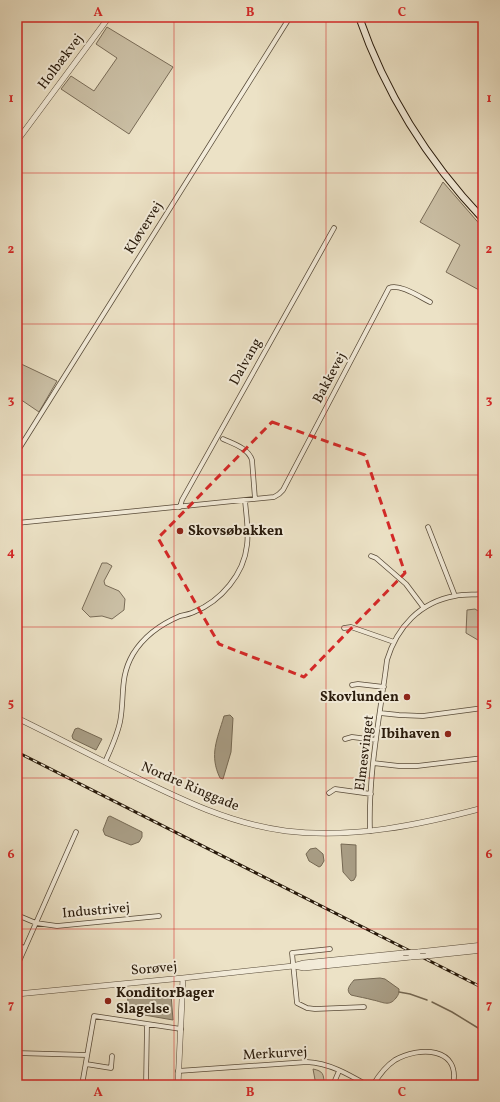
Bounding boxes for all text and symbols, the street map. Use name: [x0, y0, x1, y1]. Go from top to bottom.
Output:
text: A: [93, 4, 103, 22]
text: B: [246, 4, 255, 22]
text: C: [398, 4, 406, 22]
street label: Holbækvej: [34, 30, 88, 94]
text: 1: [8, 90, 14, 108]
text: 1: [486, 90, 492, 108]
street label: Kløvervej: [120, 198, 168, 258]
text: 2: [8, 241, 15, 259]
text: 2: [486, 241, 493, 259]
street label: Dalvang: [225, 335, 267, 389]
street label: Bakkevej: [309, 349, 351, 407]
text: 3: [8, 392, 15, 410]
text: 3: [486, 392, 493, 410]
place label: Skovsøbakken: [188, 522, 283, 541]
marker: Skovsøbakken: [175, 526, 185, 536]
text: 4: [7, 544, 15, 562]
text: 4: [485, 544, 493, 562]
place label: Skovlunden: [320, 688, 399, 707]
marker: Skovlunden: [402, 692, 412, 702]
text: 5: [8, 695, 14, 713]
text: 5: [486, 695, 492, 713]
street label: Elmesvinget: [351, 714, 379, 792]
place label: Ibihaven: [381, 725, 440, 744]
marker: Ibihaven: [443, 729, 453, 739]
street label: Nordre Ringgade: [138, 758, 242, 816]
text: 6: [7, 846, 15, 864]
text: 6: [485, 846, 493, 864]
street label: Industrivej: [61, 899, 131, 923]
street label: Sorøvej: [130, 958, 178, 980]
place label: KonditorBager Slagelse: [116, 984, 215, 1019]
marker: KonditorBager Slagelse: [103, 996, 113, 1006]
text: 7: [8, 997, 14, 1015]
text: 7: [486, 997, 492, 1015]
street label: Merkurvej: [242, 1043, 308, 1065]
text: A: [93, 1084, 103, 1102]
text: B: [246, 1084, 255, 1102]
text: C: [398, 1084, 406, 1102]

